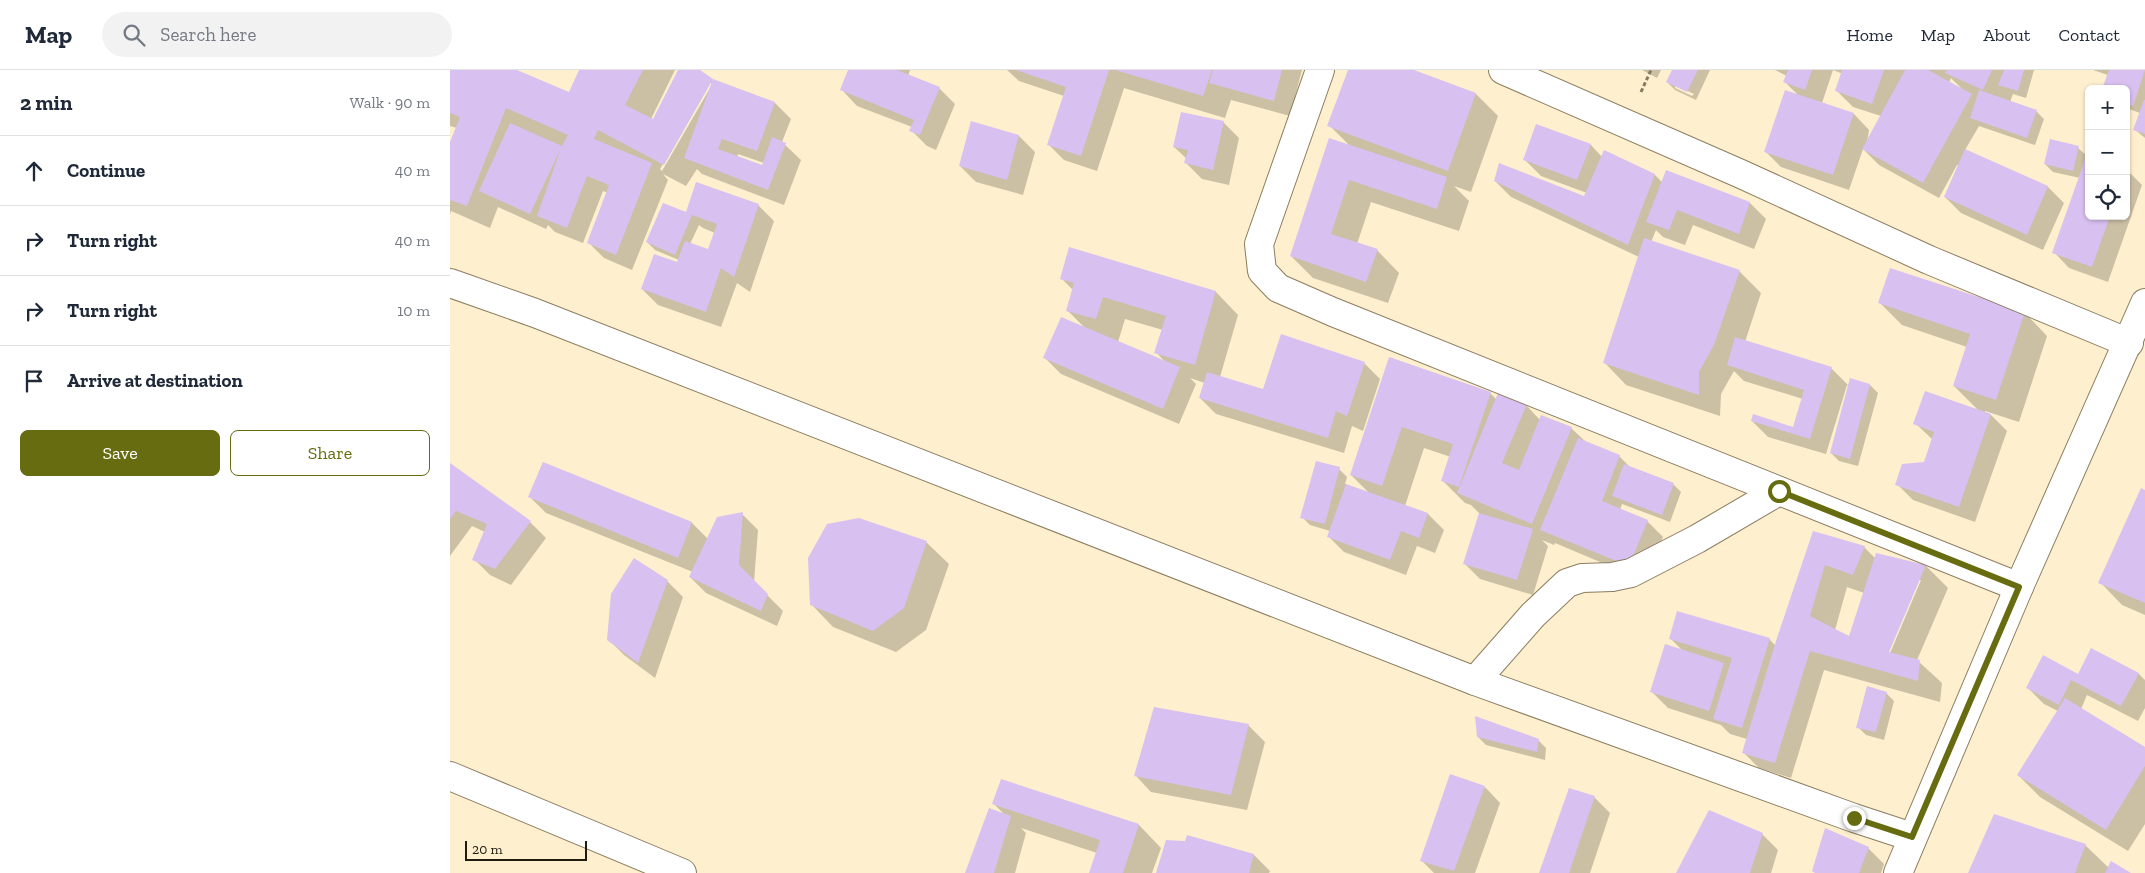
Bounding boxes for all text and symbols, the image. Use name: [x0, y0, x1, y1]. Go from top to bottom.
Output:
search box: [102, 12, 452, 57]
text: Map: [25, 20, 72, 49]
icon: search: [120, 21, 148, 49]
text: Search here: [160, 23, 257, 46]
text: Home: [1846, 24, 1893, 46]
text: Map: [1921, 24, 1955, 46]
text: About: [1983, 24, 2030, 46]
text: Contact: [2058, 24, 2120, 46]
map controls: [2085, 85, 2130, 220]
button: +: [2085, 85, 2130, 130]
text: 2 min: [20, 90, 72, 115]
text: Walk · 90 m: [350, 93, 430, 112]
button: −: [2085, 130, 2130, 175]
icon: ahead: [20, 157, 48, 185]
text: Continue: [67, 159, 145, 182]
text: 40 m: [395, 161, 430, 180]
button: locate: [2085, 175, 2130, 220]
icon: right: [20, 227, 48, 255]
text: Turn right: [67, 229, 157, 252]
text: 40 m: [395, 231, 430, 250]
icon: right: [20, 297, 48, 325]
text: Turn right: [67, 299, 157, 322]
text: 10 m: [397, 301, 430, 320]
icon: arrive: [20, 367, 48, 395]
text: Arrive at destination: [67, 369, 243, 392]
button: Save: [20, 430, 220, 476]
button: Share: [230, 430, 430, 476]
route start: [1768, 480, 1791, 503]
route end: [1843, 807, 1866, 830]
scale bar: [465, 838, 588, 861]
text: 20 m: [472, 841, 503, 858]

